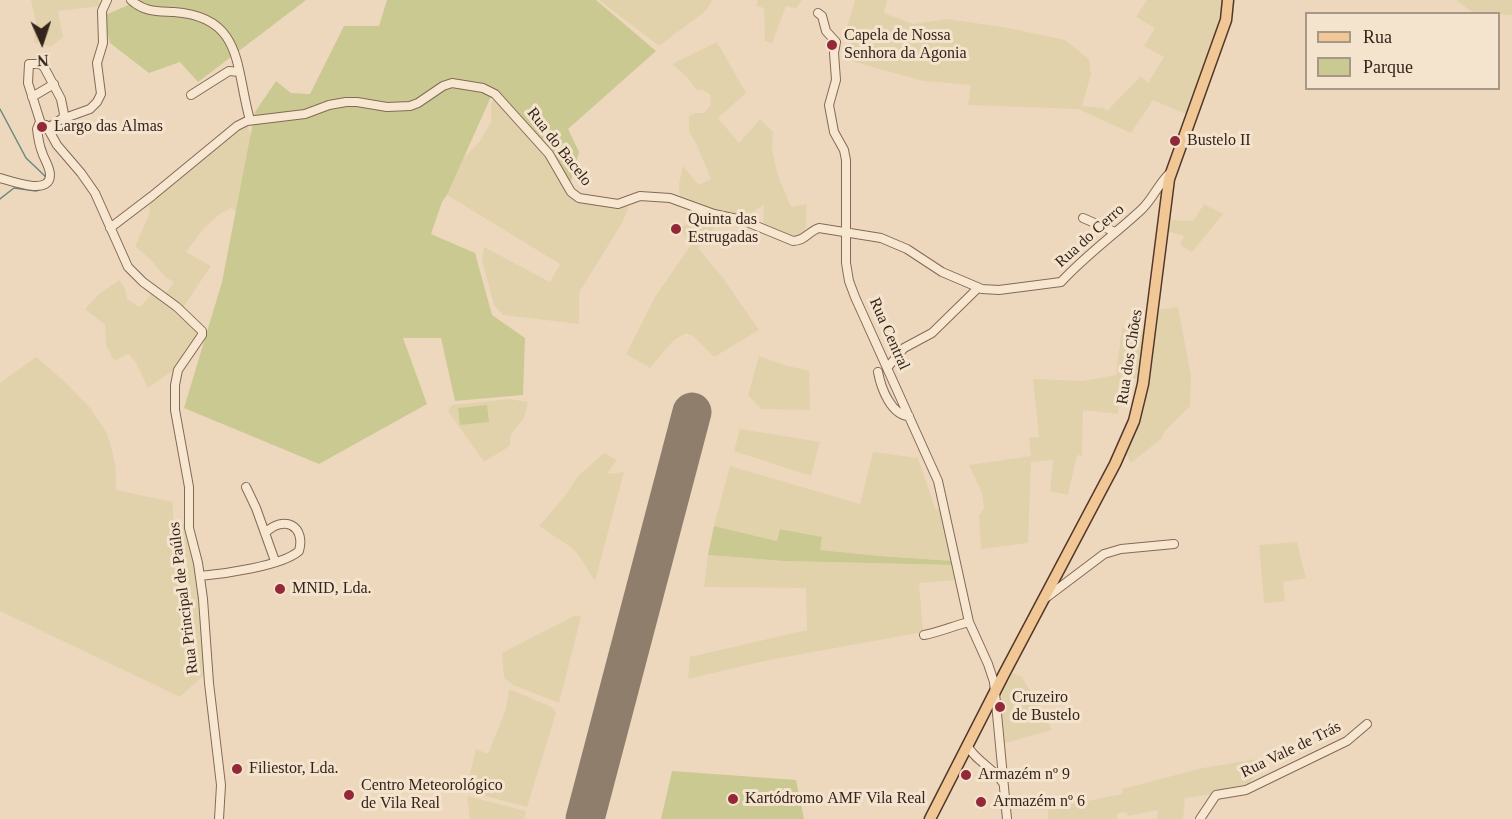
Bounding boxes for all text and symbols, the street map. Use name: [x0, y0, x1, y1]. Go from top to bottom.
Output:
north arrow: [12, 12, 72, 72]
legend: [1305, 12, 1500, 90]
place label: Capela de Nossa Senhora da Agonia: [844, 26, 967, 64]
text: Rua: [1363, 27, 1392, 47]
marker: Capela de Nossa Senhora da Agonia: [825, 38, 839, 52]
text: N: [37, 52, 49, 69]
text: Parque: [1363, 57, 1413, 77]
street label: Rua do Bacelo: [522, 104, 596, 190]
place label: Largo das Almas: [54, 117, 163, 137]
marker: Largo das Almas: [35, 120, 49, 134]
place label: Bustelo II: [1187, 131, 1251, 151]
marker: Bustelo II: [1168, 134, 1182, 148]
street label: Rua do Cerro: [1052, 200, 1128, 272]
place label: Quinta das Estrugadas: [688, 210, 758, 248]
marker: Quinta das Estrugadas: [669, 222, 683, 236]
street label: Rua Central: [865, 295, 913, 373]
street label: Rua dos Chões: [1113, 308, 1147, 406]
street label: Rua Principal de Paúlos: [165, 521, 203, 675]
place label: MNID, Lda.: [292, 579, 372, 599]
marker: MNID, Lda.: [273, 582, 287, 596]
place label: Cruzeiro de Bustelo: [1012, 688, 1080, 726]
marker: Cruzeiro de Bustelo: [993, 700, 1007, 714]
street label: Rua Vale de Trás: [1238, 717, 1344, 783]
place label: Filiestor, Lda.: [249, 759, 339, 779]
marker: Filiestor, Lda.: [230, 762, 244, 776]
place label: Armazém nº 9: [978, 765, 1070, 785]
marker: Armazém nº 9: [959, 768, 973, 782]
place label: Centro Meteorológico de Vila Real: [361, 776, 503, 814]
marker: Centro Meteorológico de Vila Real: [342, 788, 356, 802]
place label: Kartódromo AMF Vila Real: [745, 789, 926, 809]
marker: Kartódromo AMF Vila Real: [726, 792, 740, 806]
place label: Armazém nº 6: [993, 792, 1085, 812]
marker: Armazém nº 6: [974, 795, 988, 809]

